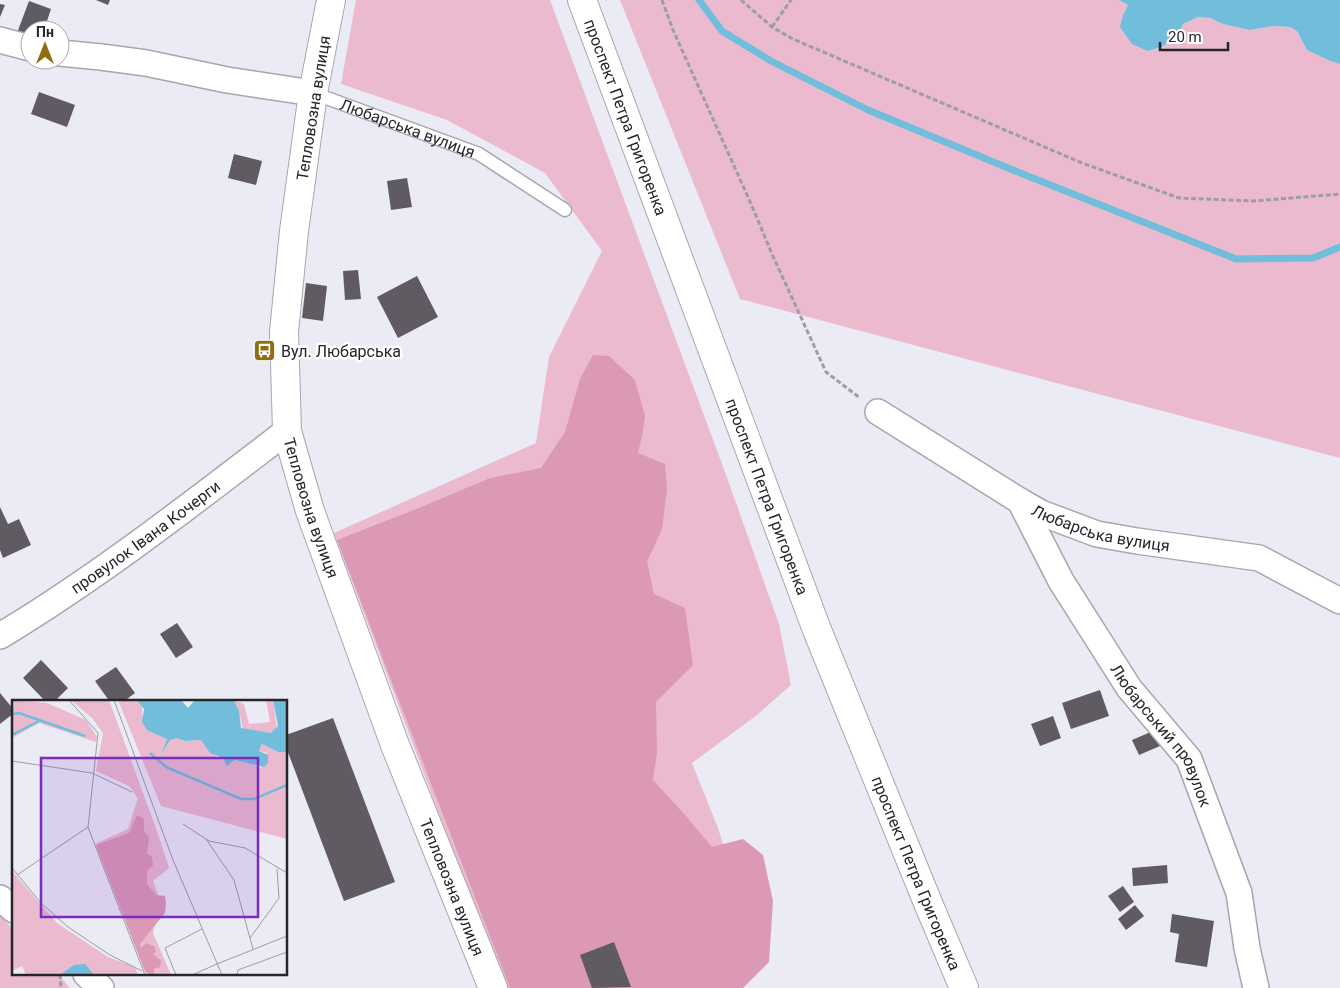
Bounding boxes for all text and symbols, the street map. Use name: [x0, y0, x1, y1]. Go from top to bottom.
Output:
street label: проспект Петра Григоренка: [580, 16, 671, 218]
north arrow: [20, 20, 70, 70]
scale bar: [1160, 20, 1228, 52]
text: Пн: [36, 24, 54, 40]
text: 20 m: [1168, 28, 1202, 46]
street label: Тепловозна вулиця: [293, 34, 334, 182]
street label: Любарська вулиця: [337, 95, 478, 162]
bus stop icon: Вул. Любарська: [253, 339, 277, 363]
place label: Вул. Любарська: [281, 342, 401, 361]
street label: проспект Петра Григоренка: [721, 396, 812, 598]
street label: Тепловозна вулиця: [279, 435, 342, 581]
street label: провулок Івана Кочерги: [67, 477, 224, 598]
street label: Любарська вулиця: [1028, 501, 1171, 555]
street label: Любарський провулок: [1106, 661, 1215, 810]
inset map: [12, 700, 288, 976]
street label: проспект Петра Григоренка: [867, 773, 964, 973]
street label: Тепловозна вулиця: [416, 816, 488, 959]

